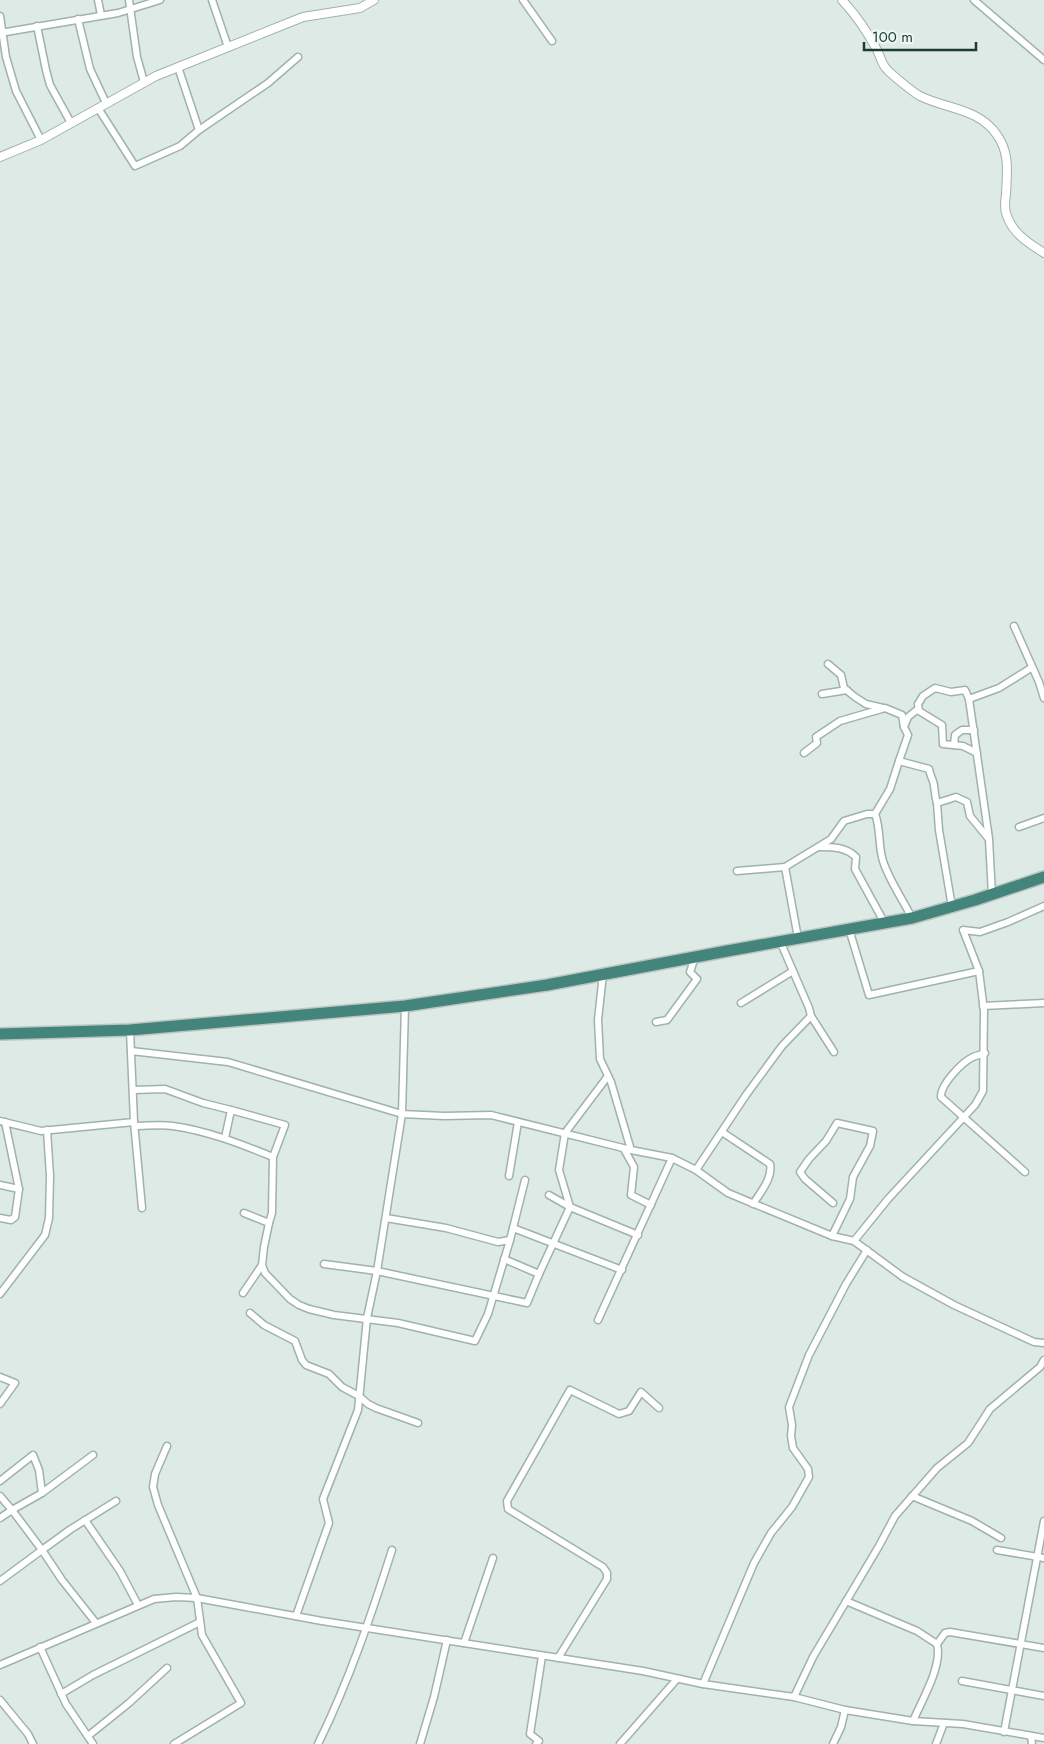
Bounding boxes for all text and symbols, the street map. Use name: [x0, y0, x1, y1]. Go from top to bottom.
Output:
scale bar: [864, 20, 976, 52]
text: 100 m: [872, 26, 913, 48]

